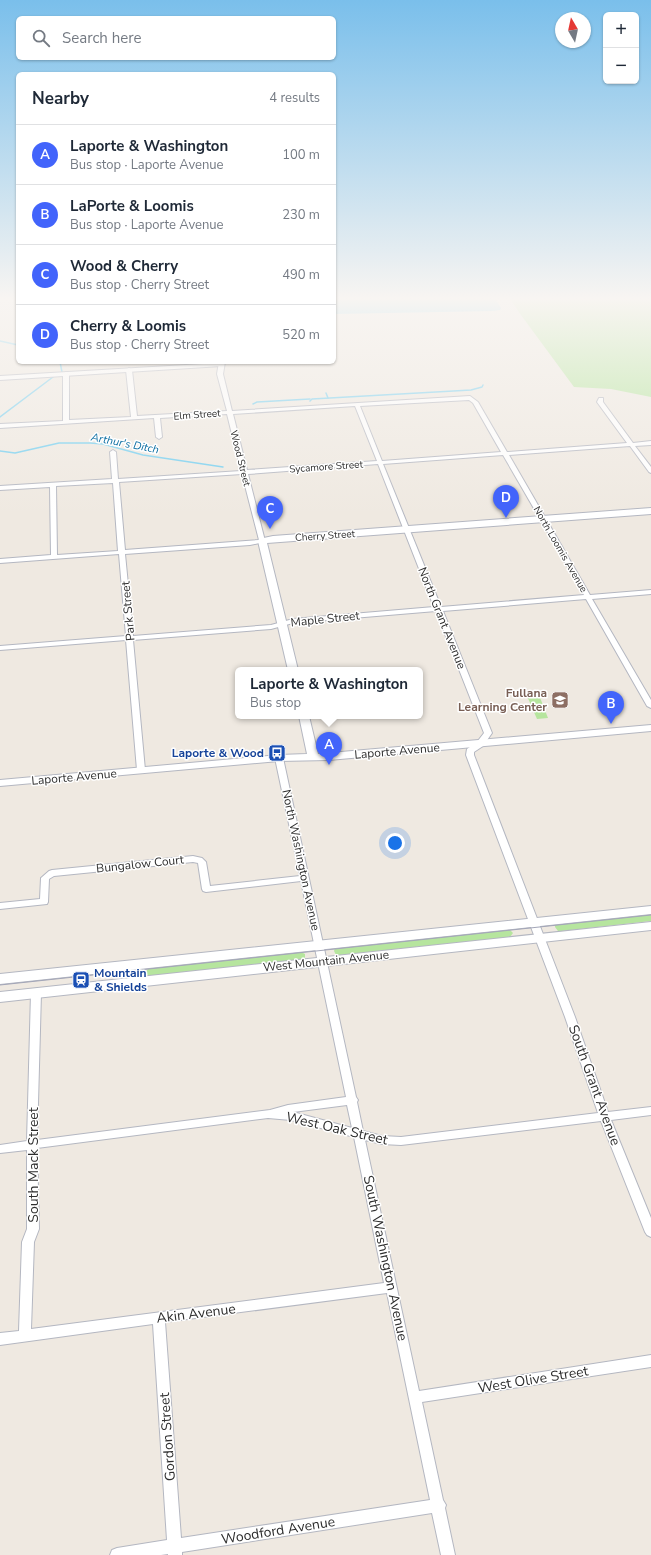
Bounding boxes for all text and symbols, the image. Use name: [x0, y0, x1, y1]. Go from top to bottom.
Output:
north arrow: [555, 12, 591, 48]
map controls: [603, 12, 639, 84]
button: +: [603, 12, 639, 48]
search box: [16, 16, 336, 60]
icon: search: [30, 27, 52, 49]
text: Search here: [62, 28, 142, 48]
button: −: [603, 48, 639, 84]
text: Nearby: [32, 87, 89, 110]
text: 4 results: [269, 89, 320, 107]
text: Laporte & Washington: [70, 136, 228, 156]
text: A: [40, 146, 50, 164]
text: 100 m: [282, 146, 320, 164]
text: Bus stop · Laporte Avenue: [70, 156, 224, 174]
text: LaPorte & Loomis: [70, 196, 194, 216]
text: B: [41, 206, 49, 224]
text: 230 m: [282, 206, 320, 224]
text: Bus stop · Laporte Avenue: [70, 216, 224, 234]
text: Wood & Cherry: [70, 256, 178, 276]
text: C: [41, 266, 49, 284]
text: 490 m: [282, 266, 320, 284]
text: Bus stop · Cherry Street: [70, 276, 209, 294]
text: Cherry & Loomis: [70, 316, 186, 336]
text: D: [40, 326, 50, 344]
text: 520 m: [282, 326, 320, 344]
text: Bus stop · Cherry Street: [70, 336, 209, 354]
street label: Elm Street: [173, 406, 222, 424]
water label: Arthur's Ditch: [89, 429, 160, 457]
street label: Wood Street: [226, 429, 254, 488]
street label: Sycamore Street: [289, 457, 364, 477]
pin: D: [493, 485, 519, 518]
pin: C: [257, 496, 283, 529]
street label: North Loomis Avenue: [530, 504, 591, 595]
street label: Cherry Street: [295, 527, 356, 545]
street label: North Grant Avenue: [414, 565, 470, 671]
street label: Park Street: [117, 580, 139, 641]
street label: Maple Street: [290, 607, 361, 631]
popup: [235, 667, 423, 719]
text: Laporte & Washington: [250, 674, 408, 694]
place label: Fullana Learning Center: [458, 685, 547, 715]
school or university icon: Fullana Learning Center: [550, 690, 570, 710]
pin: B: [598, 691, 624, 724]
text: Bus stop: [250, 694, 301, 712]
pin: A: [316, 732, 342, 765]
street label: Laporte Avenue: [354, 739, 440, 763]
bus stop icon: Laporte & Wood: [267, 743, 287, 763]
place label: Laporte & Wood: [172, 745, 264, 761]
street label: Laporte Avenue: [31, 765, 117, 789]
street label: North Washington Avenue: [278, 788, 324, 932]
your location: [385, 833, 405, 853]
street label: Bungalow Court: [95, 851, 185, 877]
street label: West Mountain Avenue: [262, 946, 390, 976]
place label: Mountain & Shields: [94, 965, 147, 995]
station icon: Mountain & Shields: [71, 970, 91, 990]
street label: South Grant Avenue: [564, 1022, 625, 1148]
street label: South Mack Street: [24, 1107, 43, 1223]
street label: West Oak Street: [284, 1108, 390, 1149]
street label: South Washington Avenue: [359, 1174, 412, 1343]
street label: Akin Avenue: [155, 1299, 237, 1328]
street label: West Olive Street: [476, 1361, 590, 1398]
street label: Gordon Street: [155, 1392, 180, 1482]
street label: Woodford Avenue: [220, 1512, 336, 1549]

